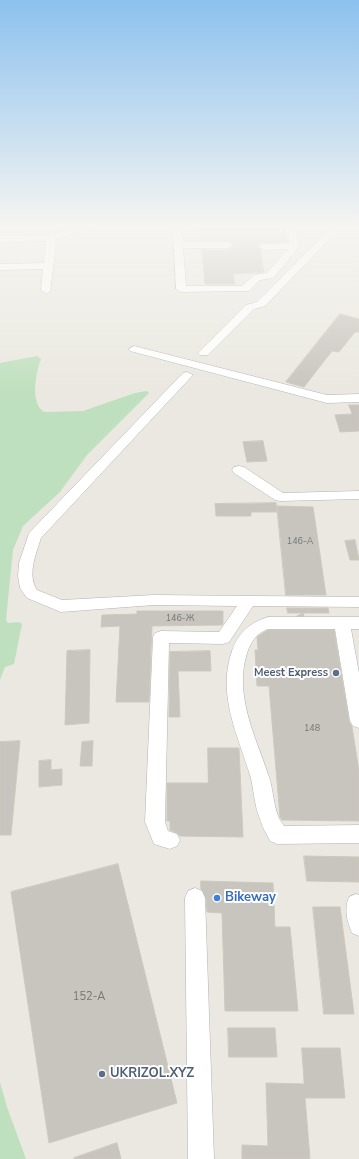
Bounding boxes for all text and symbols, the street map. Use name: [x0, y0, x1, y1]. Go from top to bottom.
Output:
house number: 146-А: [287, 537, 313, 547]
house number: 146-Ж: [166, 614, 194, 624]
place label: Meest Express: [254, 666, 328, 680]
marker: Meest Express: [331, 668, 341, 678]
house number: 148: [304, 724, 320, 734]
place label: Bikeway: [225, 890, 276, 906]
marker: Bikeway: [212, 893, 222, 903]
house number: 152-А: [73, 990, 105, 1004]
place label: UKRIZOL.XYZ: [110, 1066, 194, 1082]
marker: UKRIZOL.XYZ: [97, 1069, 107, 1079]

